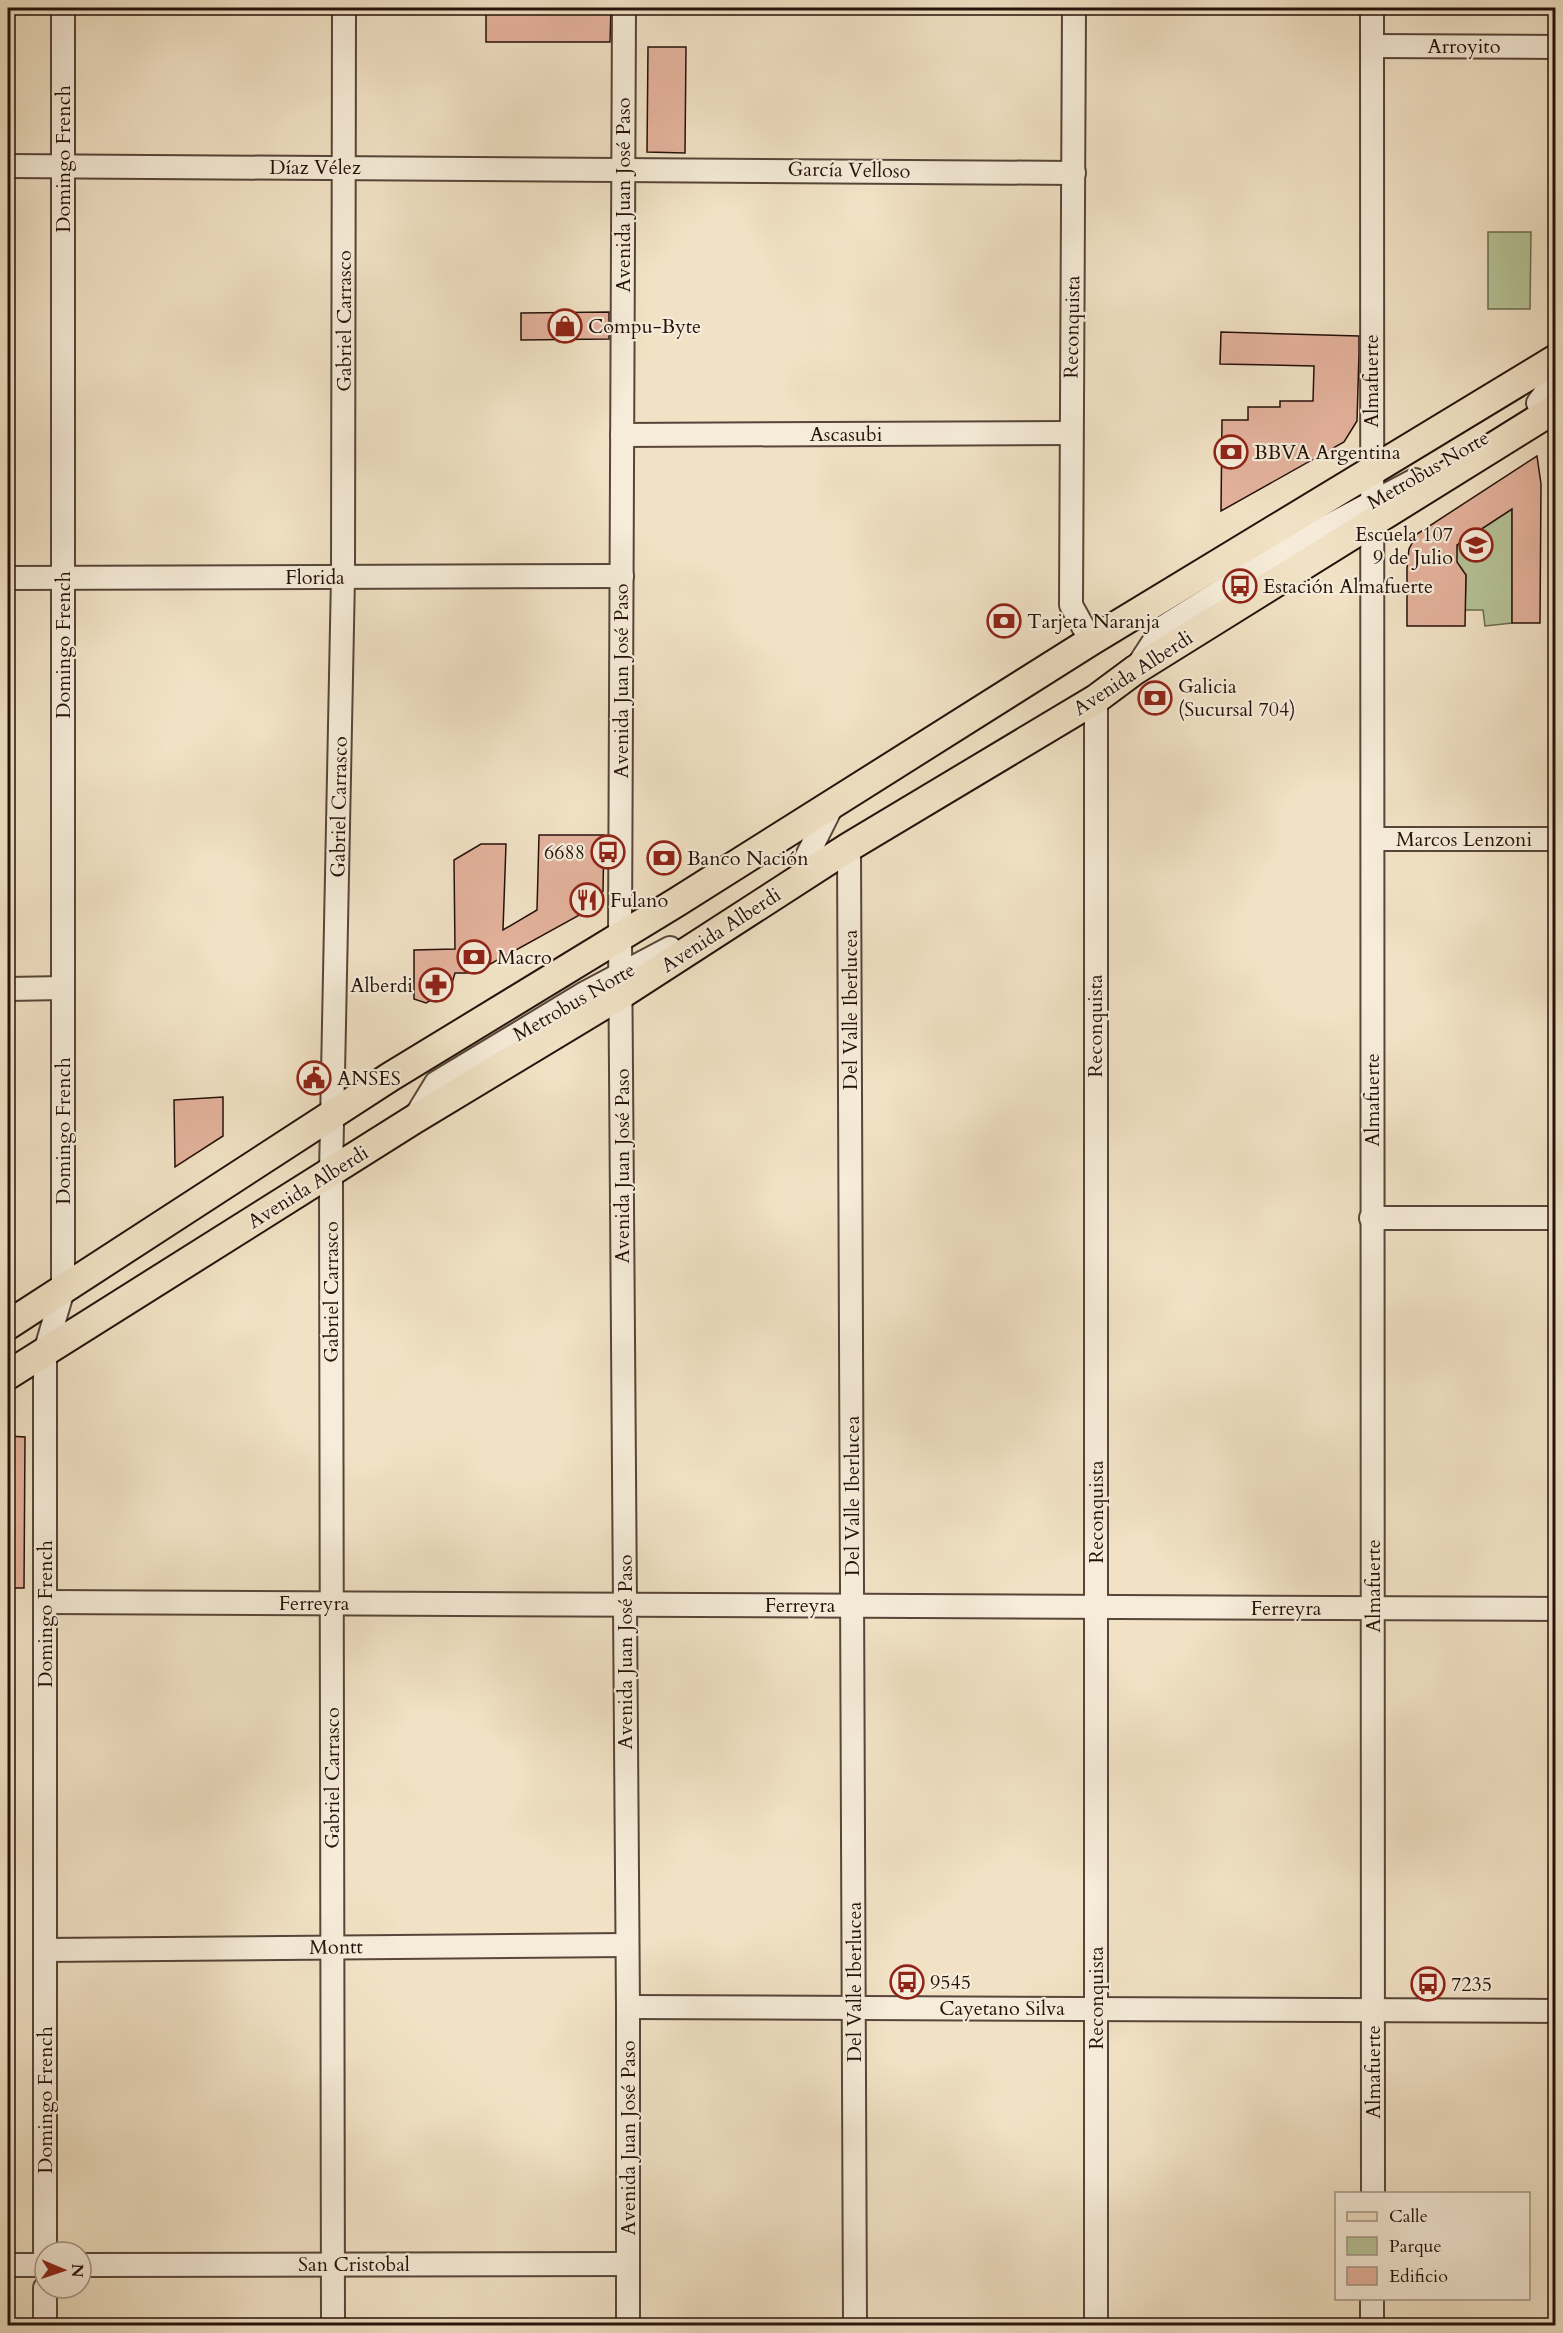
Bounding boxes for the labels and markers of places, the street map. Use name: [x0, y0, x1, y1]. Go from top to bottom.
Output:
shop icon: Compu-Byte: [547, 308, 583, 344]
place label: Compu-Byte: [588, 313, 701, 340]
bank icon: BBVA Argentina: [1213, 434, 1249, 470]
place label: BBVA Argentina: [1254, 439, 1401, 466]
place label: Escuela 107 9 de Julio: [1355, 521, 1453, 571]
school or university icon: Escuela 107 9 de Julio: [1458, 527, 1494, 563]
bus stop icon: Estación Almafuerte: [1222, 568, 1258, 604]
place label: Estación Almafuerte: [1263, 573, 1433, 600]
bank icon: Tarjeta Naranja: [986, 603, 1022, 639]
place label: Tarjeta Naranja: [1027, 608, 1160, 635]
place label: Galicia (Sucursal 704): [1178, 673, 1296, 723]
bank icon: Galicia (Sucursal 704): [1137, 680, 1173, 716]
bus stop icon: 6688: [590, 834, 626, 870]
place label: 6688: [544, 839, 585, 866]
bank icon: Banco Nación: [646, 840, 682, 876]
place label: Banco Nación: [687, 845, 809, 872]
restaurant icon: Fulano: [569, 882, 605, 918]
place label: Fulano: [610, 887, 668, 914]
bank icon: Macro: [456, 939, 492, 975]
place label: Macro: [497, 944, 552, 971]
pharmacy icon: Alberdi: [418, 967, 454, 1003]
place label: Alberdi: [350, 972, 413, 999]
public building icon: ANSES: [296, 1060, 332, 1096]
place label: ANSES: [337, 1065, 401, 1092]
bus stop icon: 9545: [889, 1964, 925, 2000]
bus stop icon: 7235: [1410, 1966, 1446, 2002]
place label: 9545: [930, 1969, 971, 1996]
place label: 7235: [1451, 1971, 1492, 1998]

